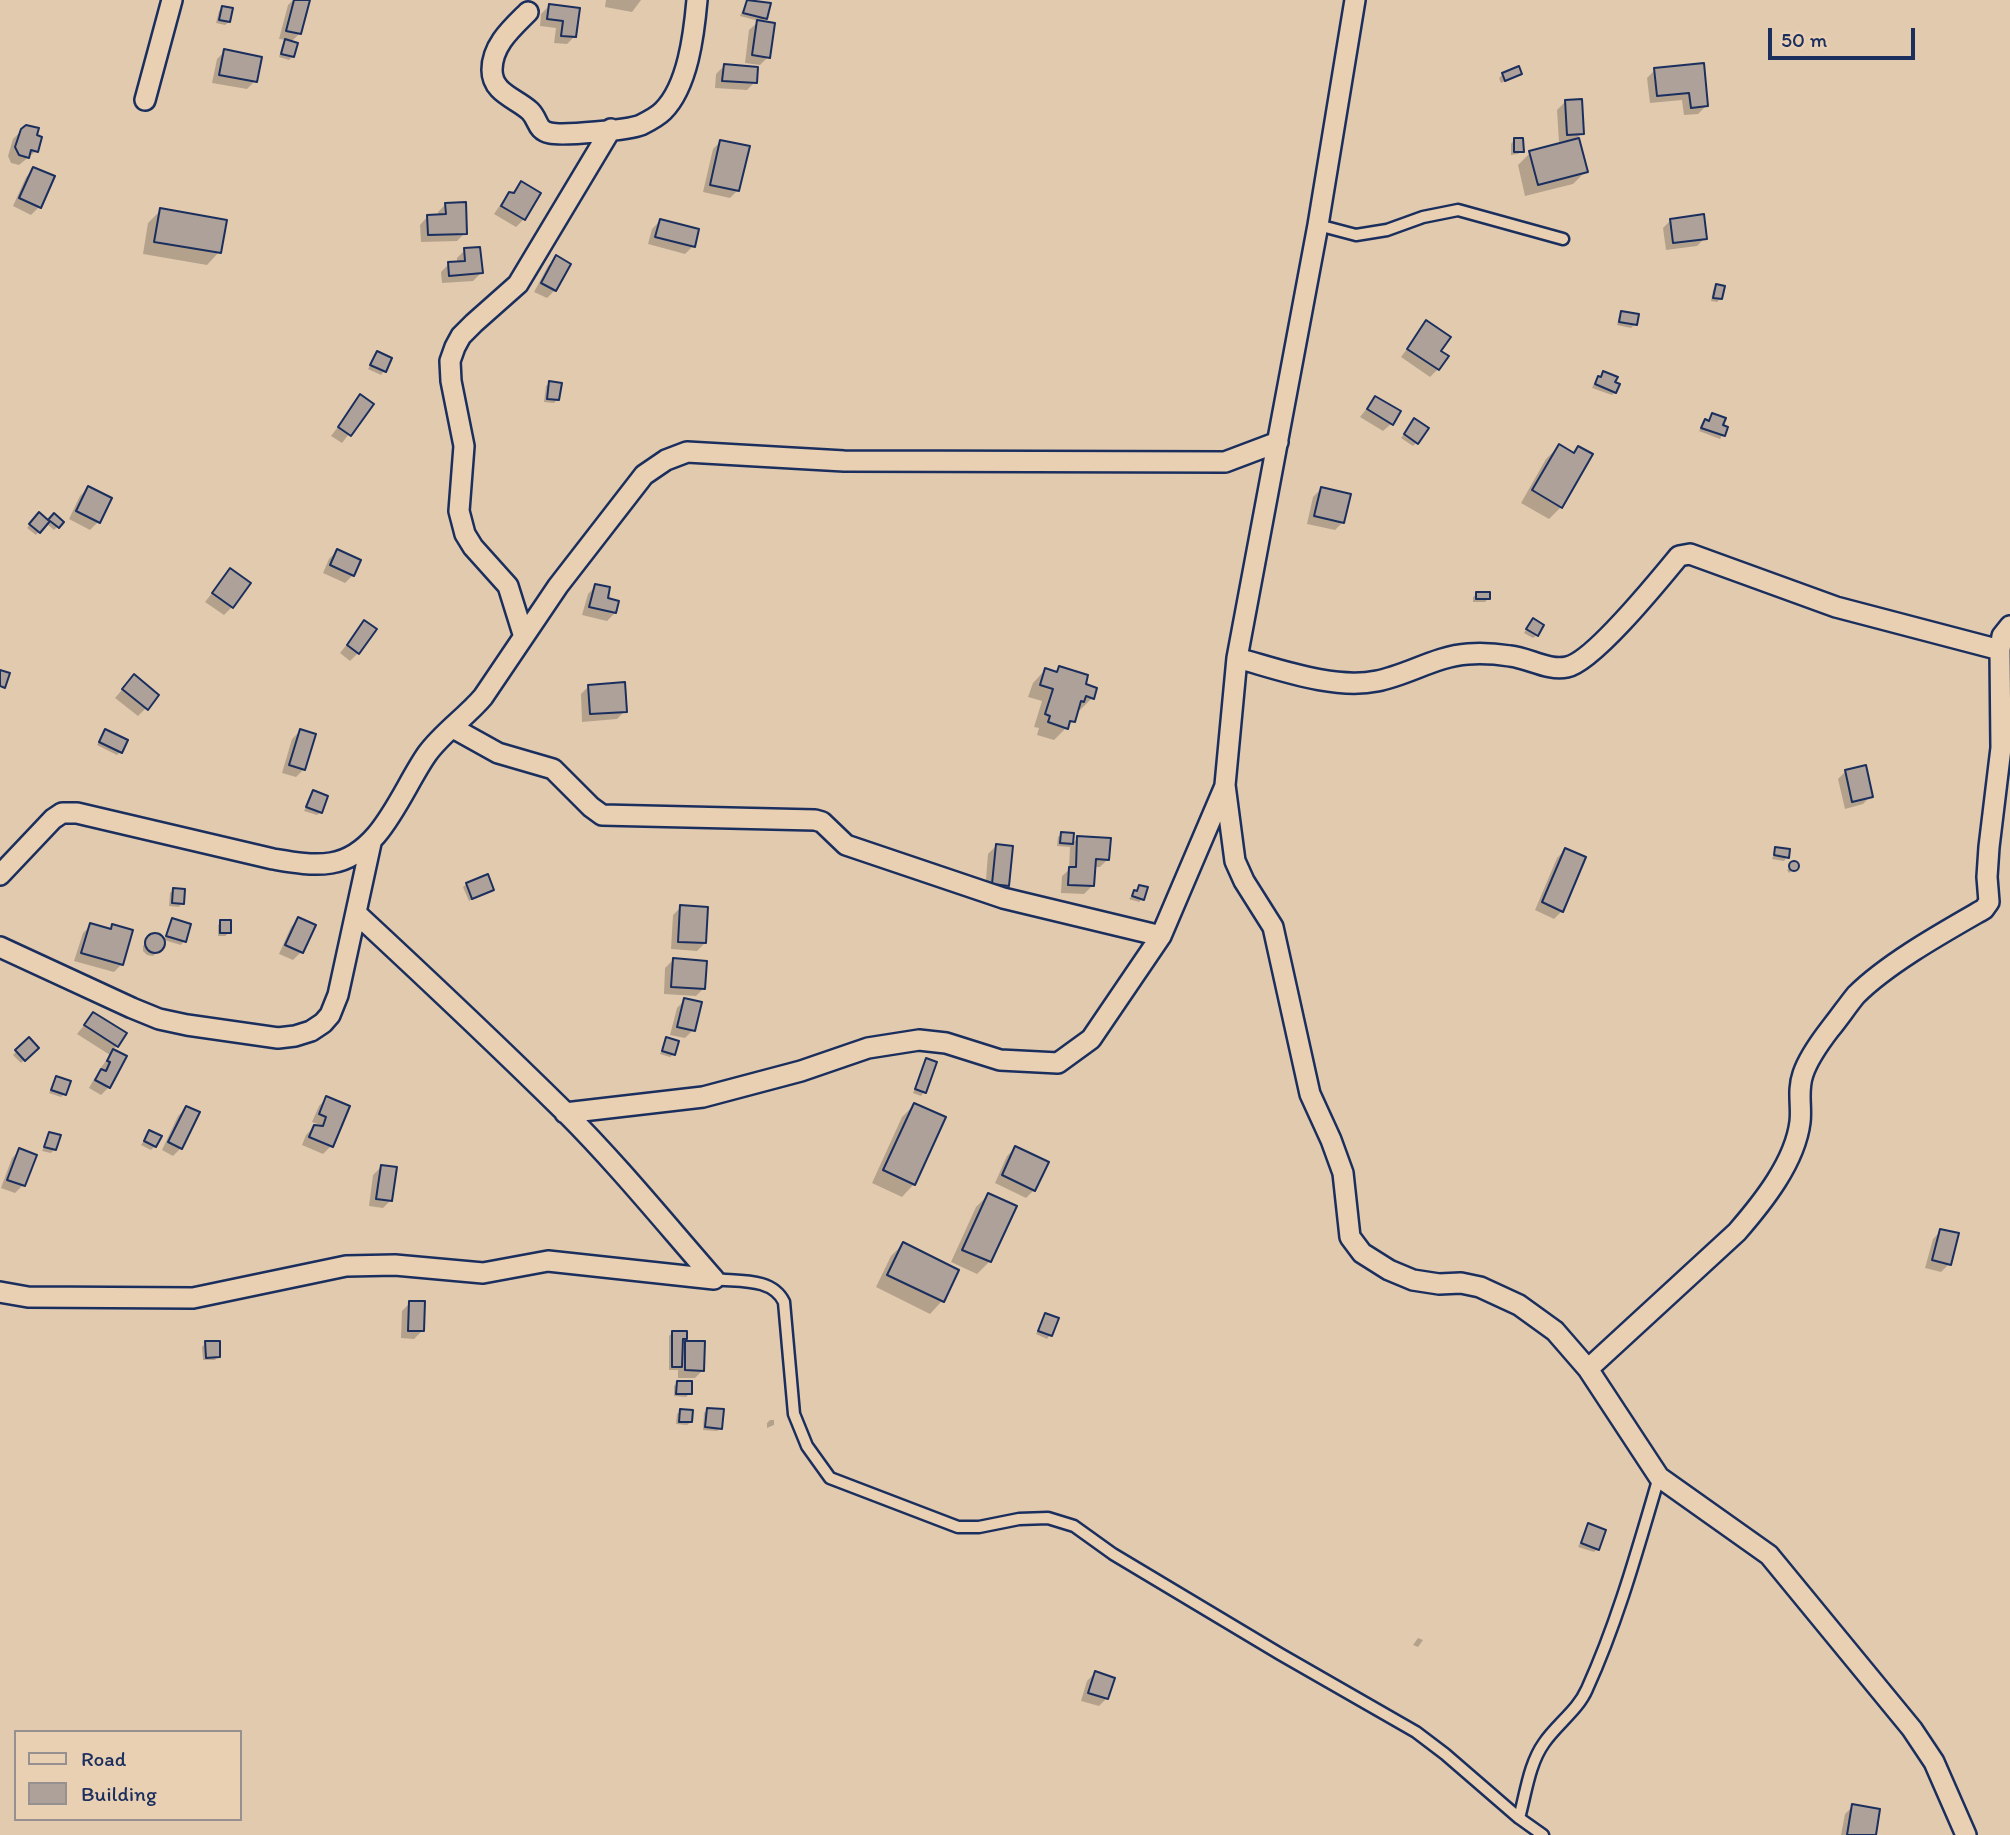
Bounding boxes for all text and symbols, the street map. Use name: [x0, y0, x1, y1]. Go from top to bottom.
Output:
scale bar: [1772, 14, 1919, 58]
text: 50 m: [1781, 27, 1827, 52]
legend: [14, 1730, 242, 1821]
text: Road: [81, 1746, 126, 1771]
text: Building: [81, 1781, 157, 1806]

